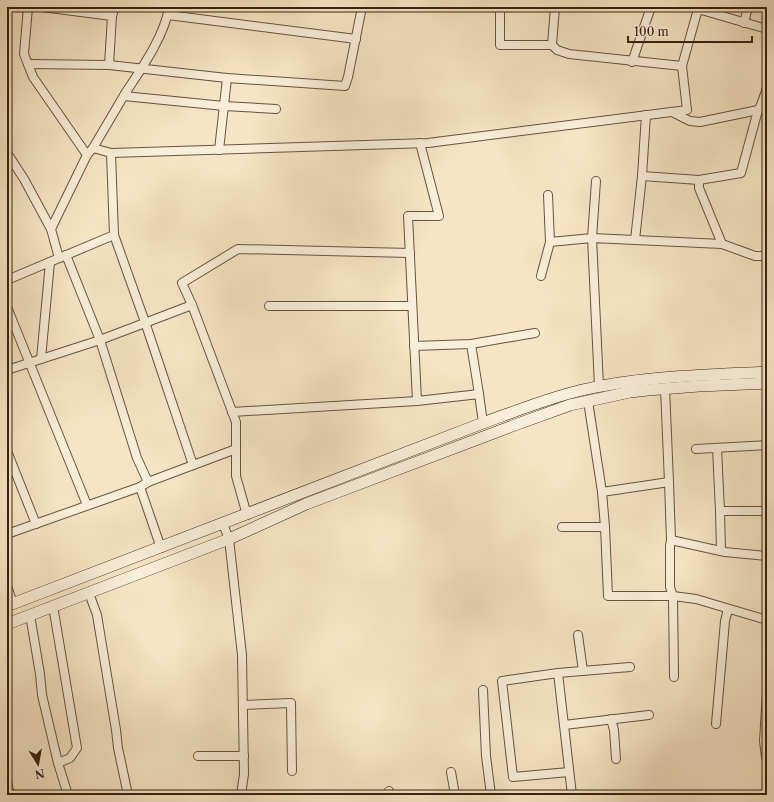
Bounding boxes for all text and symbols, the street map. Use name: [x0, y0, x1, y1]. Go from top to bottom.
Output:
scale bar: [628, 18, 752, 44]
text: 100 m: [634, 24, 669, 39]
north arrow: [18, 744, 58, 784]
text: N: [33, 766, 46, 782]

